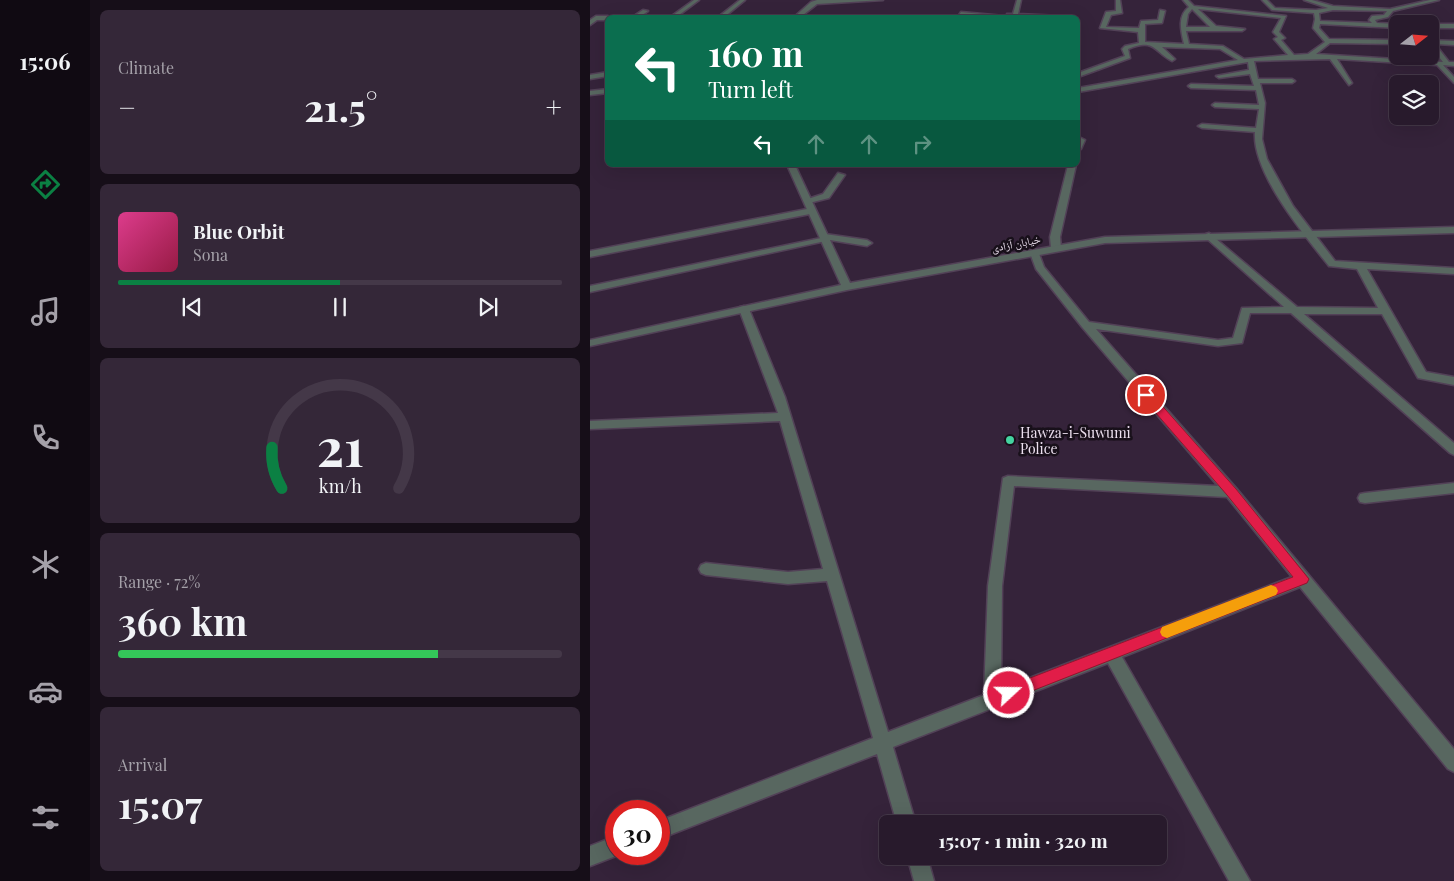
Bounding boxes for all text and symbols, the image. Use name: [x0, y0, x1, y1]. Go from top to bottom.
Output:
north arrow: [1389, 15, 1439, 65]
map controls: [1389, 15, 1439, 125]
text: 160 m: [708, 29, 803, 76]
icon: left: [625, 35, 690, 100]
text: 15:06: [19, 46, 71, 76]
text: Climate: [118, 57, 174, 78]
text: Turn left: [708, 74, 793, 104]
button: layers: [1389, 75, 1439, 125]
text: 21.5°: [304, 81, 377, 132]
text: −: [118, 88, 136, 125]
text: +: [546, 88, 562, 125]
icon: left: [749, 130, 777, 158]
icon: ahead: [802, 130, 830, 158]
icon: ahead: [855, 130, 883, 158]
icon: right: [908, 130, 936, 158]
icon: directions: [28, 167, 63, 202]
text: Blue Orbit: [193, 218, 284, 244]
street label: خیابان آزادی: [990, 231, 1042, 255]
text: Sona: [193, 244, 228, 265]
icon: previous: [178, 293, 206, 321]
icon: pause: [326, 293, 354, 321]
icon: next: [474, 293, 502, 321]
icon: music: [28, 294, 63, 329]
pin: [1125, 374, 1167, 416]
icon: arrive: [1132, 381, 1160, 409]
text: 21: [316, 411, 364, 480]
icon: phone: [28, 420, 63, 455]
place label: Hawza-i-Suwumi Police: [1020, 423, 1131, 458]
marker: Hawza-i-Suwumi Police: [1004, 434, 1016, 446]
text: km/h: [319, 474, 362, 497]
icon: climate: [28, 547, 63, 582]
text: Range · 72%: [118, 571, 200, 592]
text: 360 km: [118, 595, 247, 646]
position arrow: [982, 666, 1034, 718]
icon: car: [28, 674, 63, 709]
text: Arrival: [118, 754, 167, 775]
text: 15:07: [118, 778, 202, 829]
icon: filters: [28, 800, 63, 835]
speed limit sign: 30: [605, 800, 670, 865]
text: 15:07 · 1 min · 320 m: [938, 827, 1108, 853]

